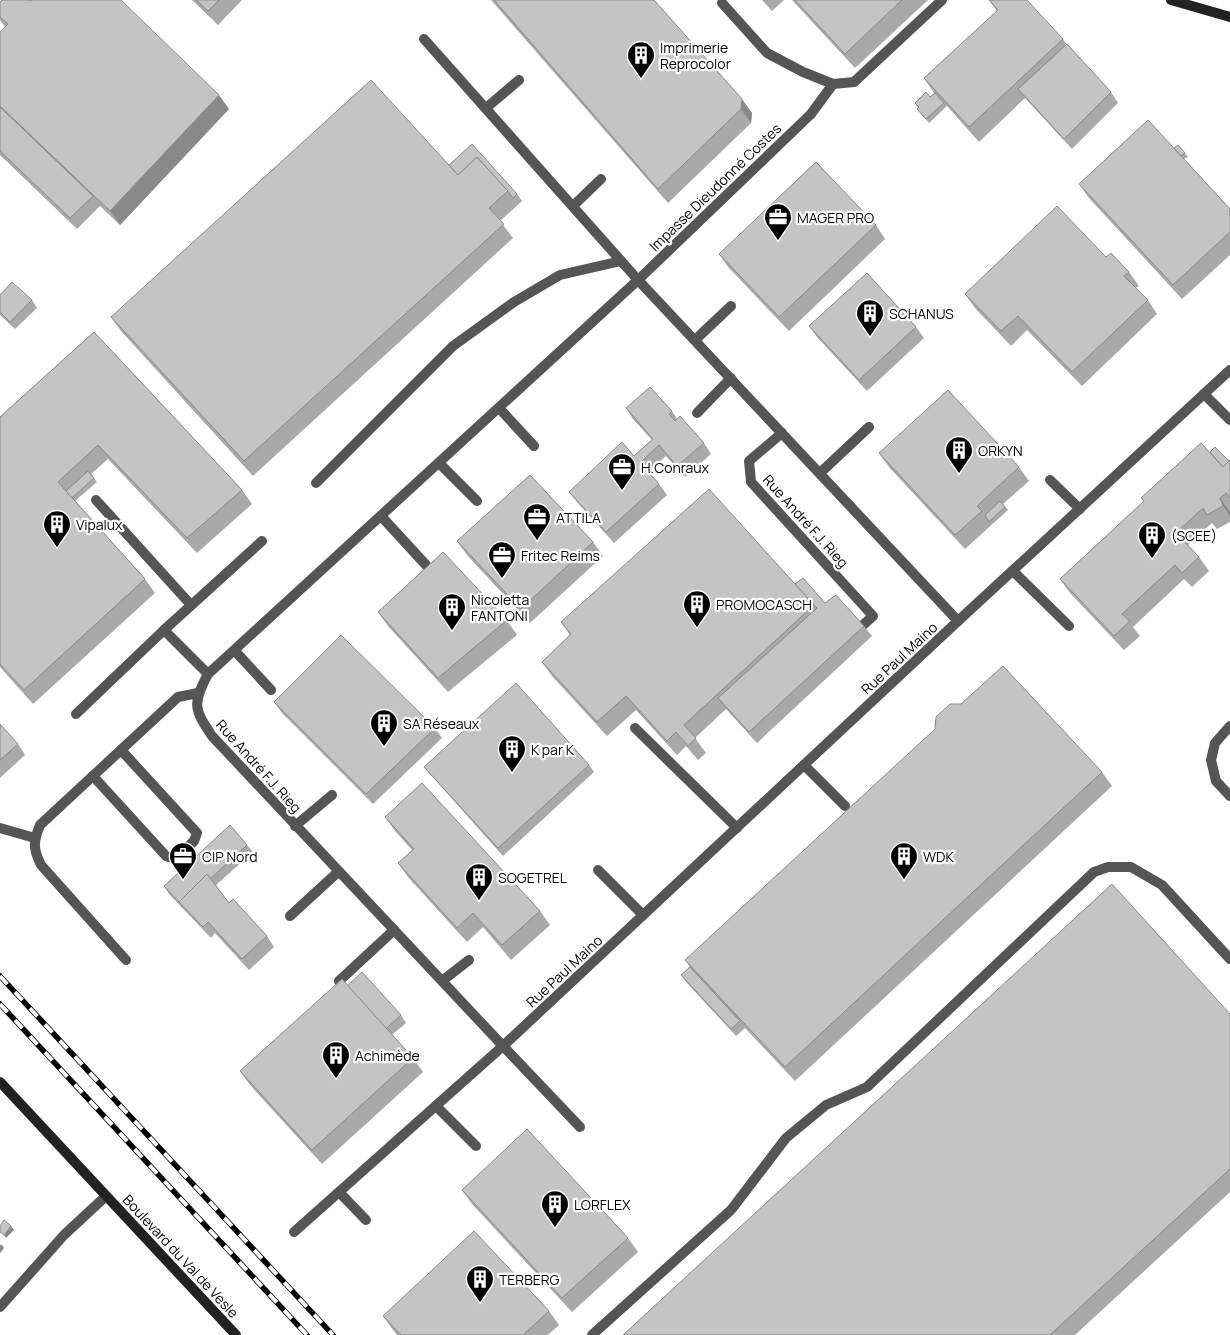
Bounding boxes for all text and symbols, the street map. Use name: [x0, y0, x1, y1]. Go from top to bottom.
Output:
place label: Imprimerie Reprocolor: [660, 38, 731, 73]
building icon: Imprimerie Reprocolor: [626, 40, 656, 79]
street label: Impasse Dieudonné Costes: [645, 119, 785, 255]
office icon: MAGER PRO: [763, 202, 793, 241]
place label: MAGER PRO: [797, 208, 874, 227]
building icon: SCHANUS: [855, 298, 885, 337]
place label: SCHANUS: [889, 304, 954, 323]
building icon: ORKYN: [944, 435, 974, 474]
place label: ORKYN: [978, 441, 1023, 460]
office icon: H.Conraux: [607, 452, 637, 491]
place label: H.Conraux: [641, 458, 710, 477]
street label: Rue André F.J. Rieg: [759, 470, 853, 572]
office icon: ATTILA: [522, 502, 552, 541]
place label: ATTILA: [556, 508, 601, 527]
building icon: Vipalux: [42, 509, 72, 548]
place label: Vipalux: [76, 515, 123, 534]
building icon: (SCEE): [1137, 520, 1167, 559]
place label: (SCEE): [1171, 526, 1217, 545]
office icon: Fritec Reims: [487, 540, 517, 579]
place label: Fritec Reims: [521, 546, 600, 565]
building icon: PROMOCASCH: [682, 589, 712, 628]
place label: Nicoletta FANTONI: [471, 590, 529, 625]
building icon: Nicoletta FANTONI: [437, 592, 467, 631]
place label: PROMOCASCH: [716, 595, 812, 614]
street label: Rue Paul Maino: [857, 618, 941, 698]
building icon: SA Réseaux: [369, 708, 399, 747]
place label: SA Réseaux: [403, 714, 480, 733]
street label: Rue André F.J. Rieg: [212, 715, 306, 817]
building icon: K par K: [497, 734, 527, 773]
place label: K par K: [531, 740, 575, 759]
office icon: CIP Nord: [168, 841, 198, 880]
building icon: WDK: [889, 841, 919, 880]
place label: CIP Nord: [202, 847, 258, 866]
place label: WDK: [923, 847, 954, 866]
building icon: SOGETREL: [464, 862, 494, 901]
place label: SOGETREL: [498, 868, 567, 887]
street label: Rue Paul Maino: [522, 931, 606, 1011]
building icon: Achimède: [321, 1040, 351, 1079]
place label: Achimède: [355, 1046, 420, 1065]
building icon: LORFLEX: [540, 1189, 570, 1228]
street label: Boulevard du Val de Vesle: [119, 1190, 243, 1322]
place label: LORFLEX: [574, 1195, 631, 1214]
building icon: TERBERG: [465, 1264, 495, 1303]
place label: TERBERG: [499, 1270, 560, 1289]

